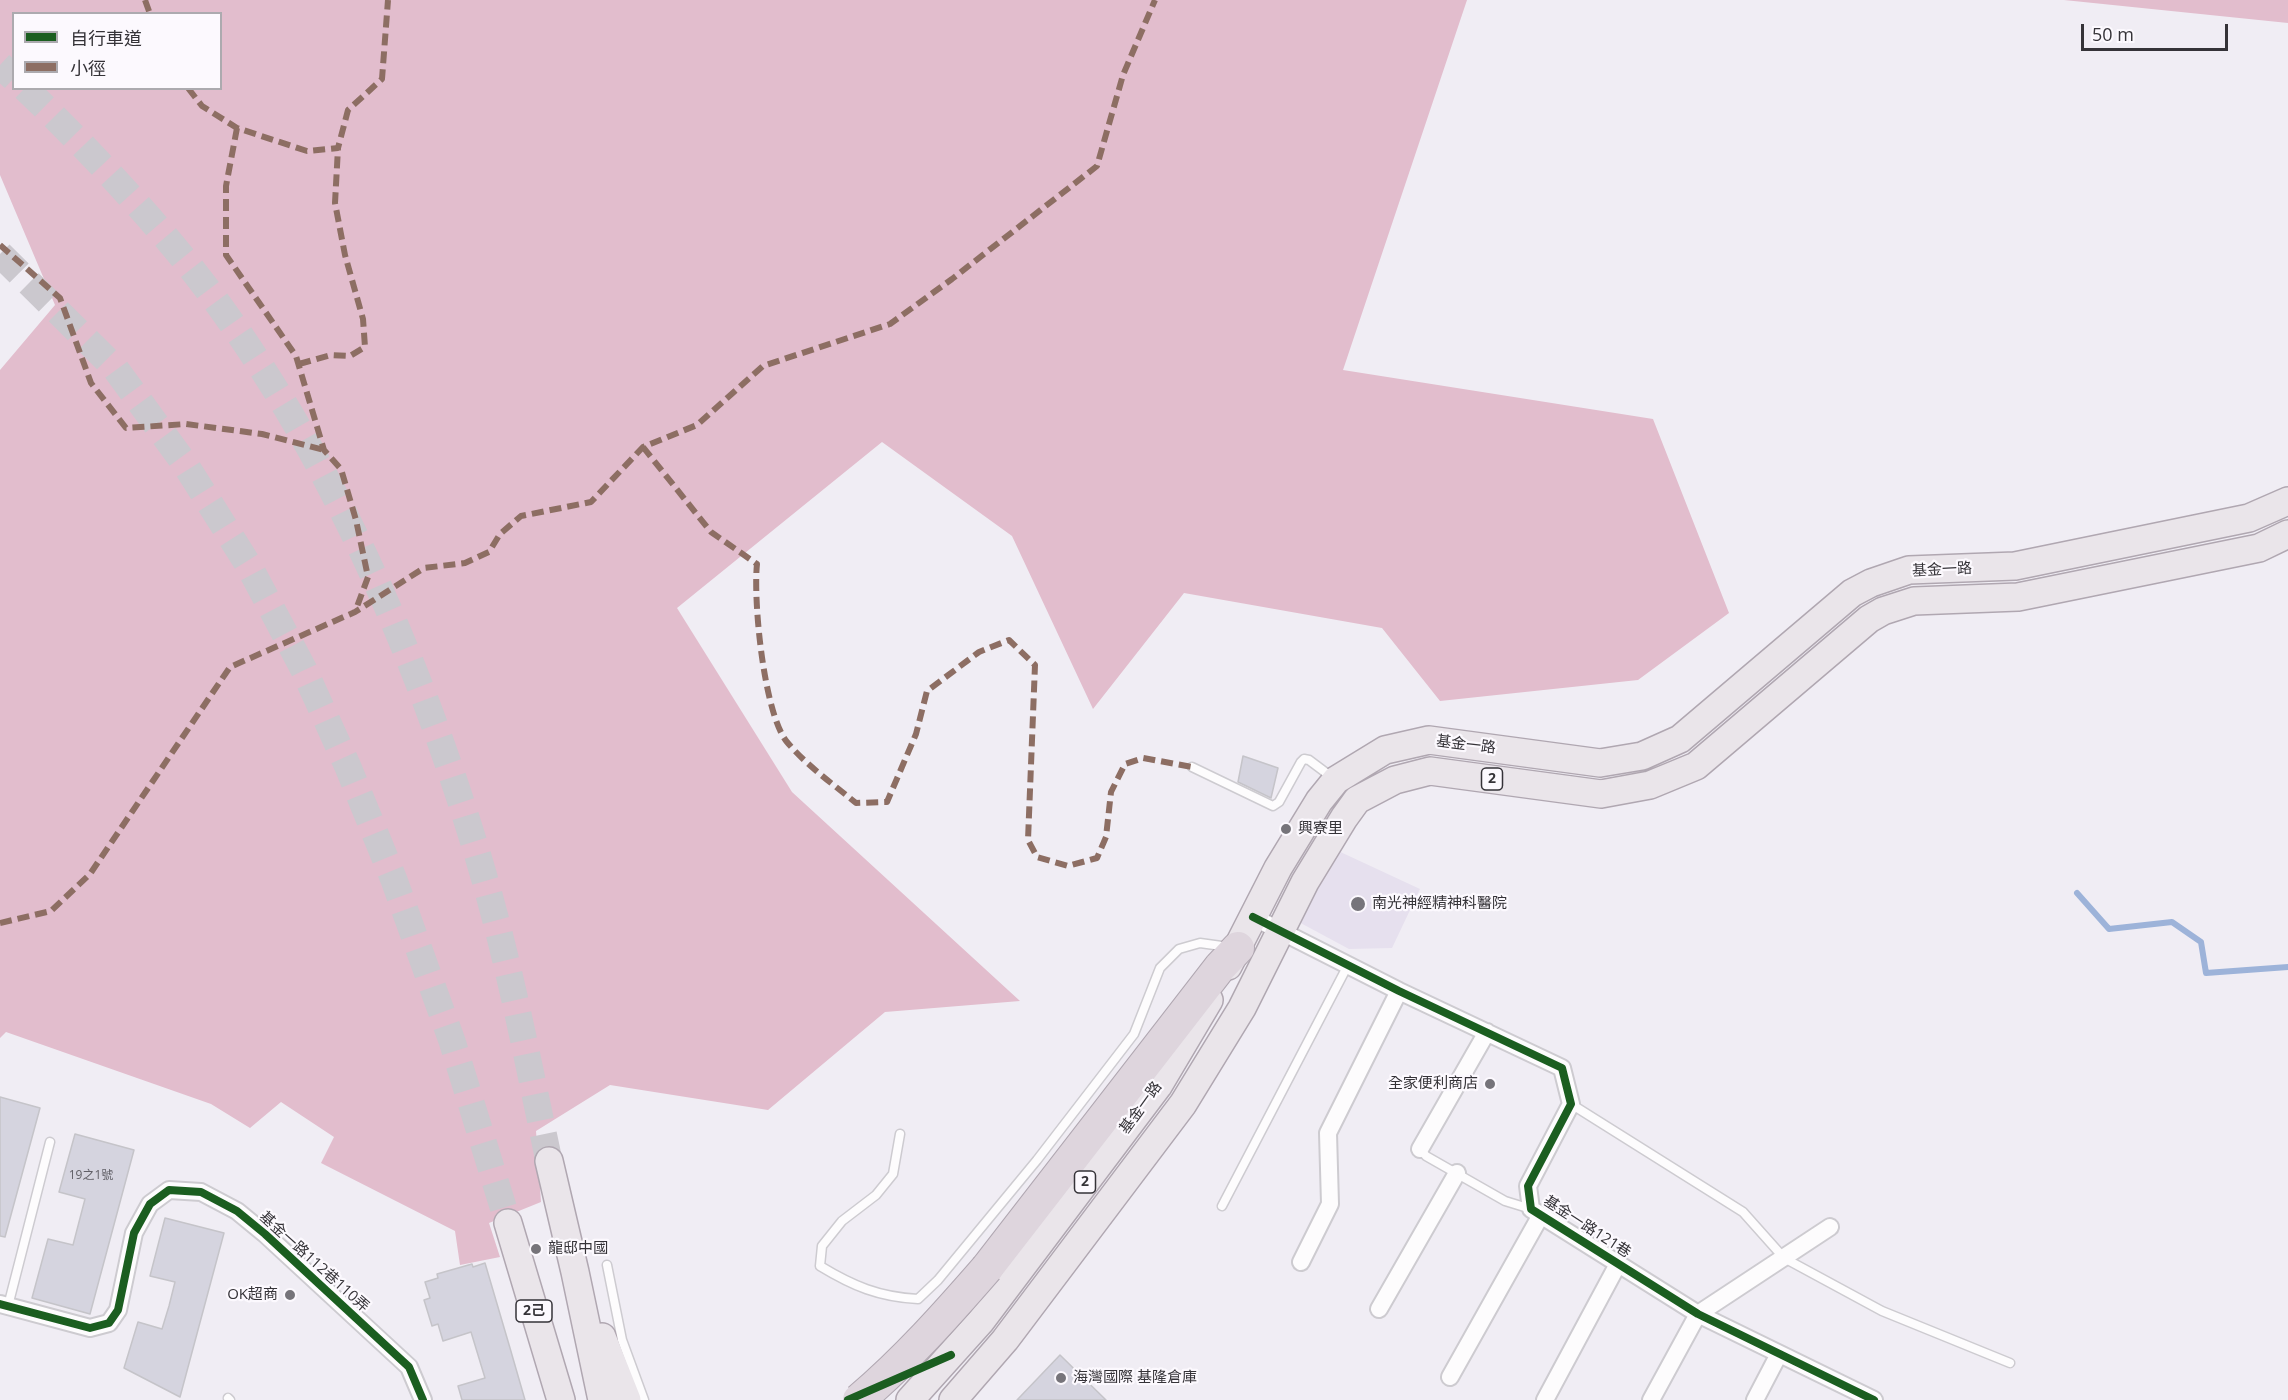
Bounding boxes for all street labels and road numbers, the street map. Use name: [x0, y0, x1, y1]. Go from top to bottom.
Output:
street label: 基金一路: [1912, 559, 1972, 581]
street label: 基金一路: [1435, 732, 1497, 758]
road number: 2: [1482, 768, 1502, 790]
street label: 基金一路: [1116, 1078, 1166, 1138]
road number: 2: [1074, 1171, 1096, 1193]
street label: 基金一路121巷: [1540, 1192, 1634, 1262]
street label: 基金一路112巷110弄: [255, 1208, 373, 1316]
road number: 2己: [516, 1300, 552, 1322]

